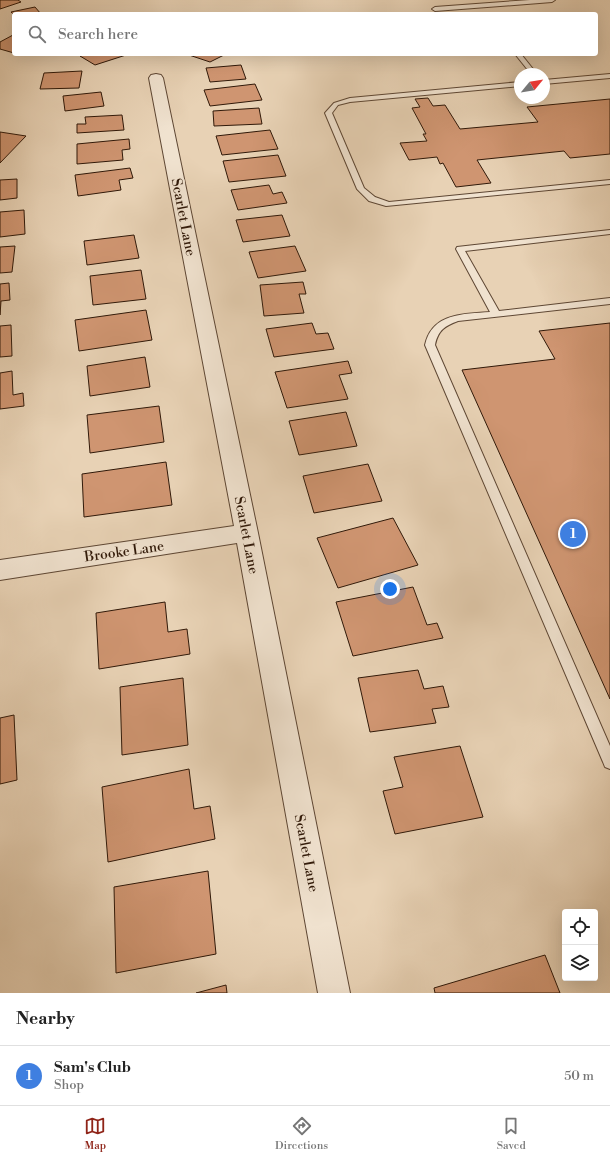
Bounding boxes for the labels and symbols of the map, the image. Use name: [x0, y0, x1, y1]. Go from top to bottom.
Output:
north arrow: [514, 68, 550, 104]
street label: Scarlet Lane: [167, 177, 199, 258]
street label: Scarlet Lane: [230, 495, 262, 576]
pin: 1: [560, 519, 586, 549]
street label: Brooke Lane: [82, 537, 165, 567]
your location: [380, 579, 400, 599]
street label: Scarlet Lane: [290, 813, 322, 894]

